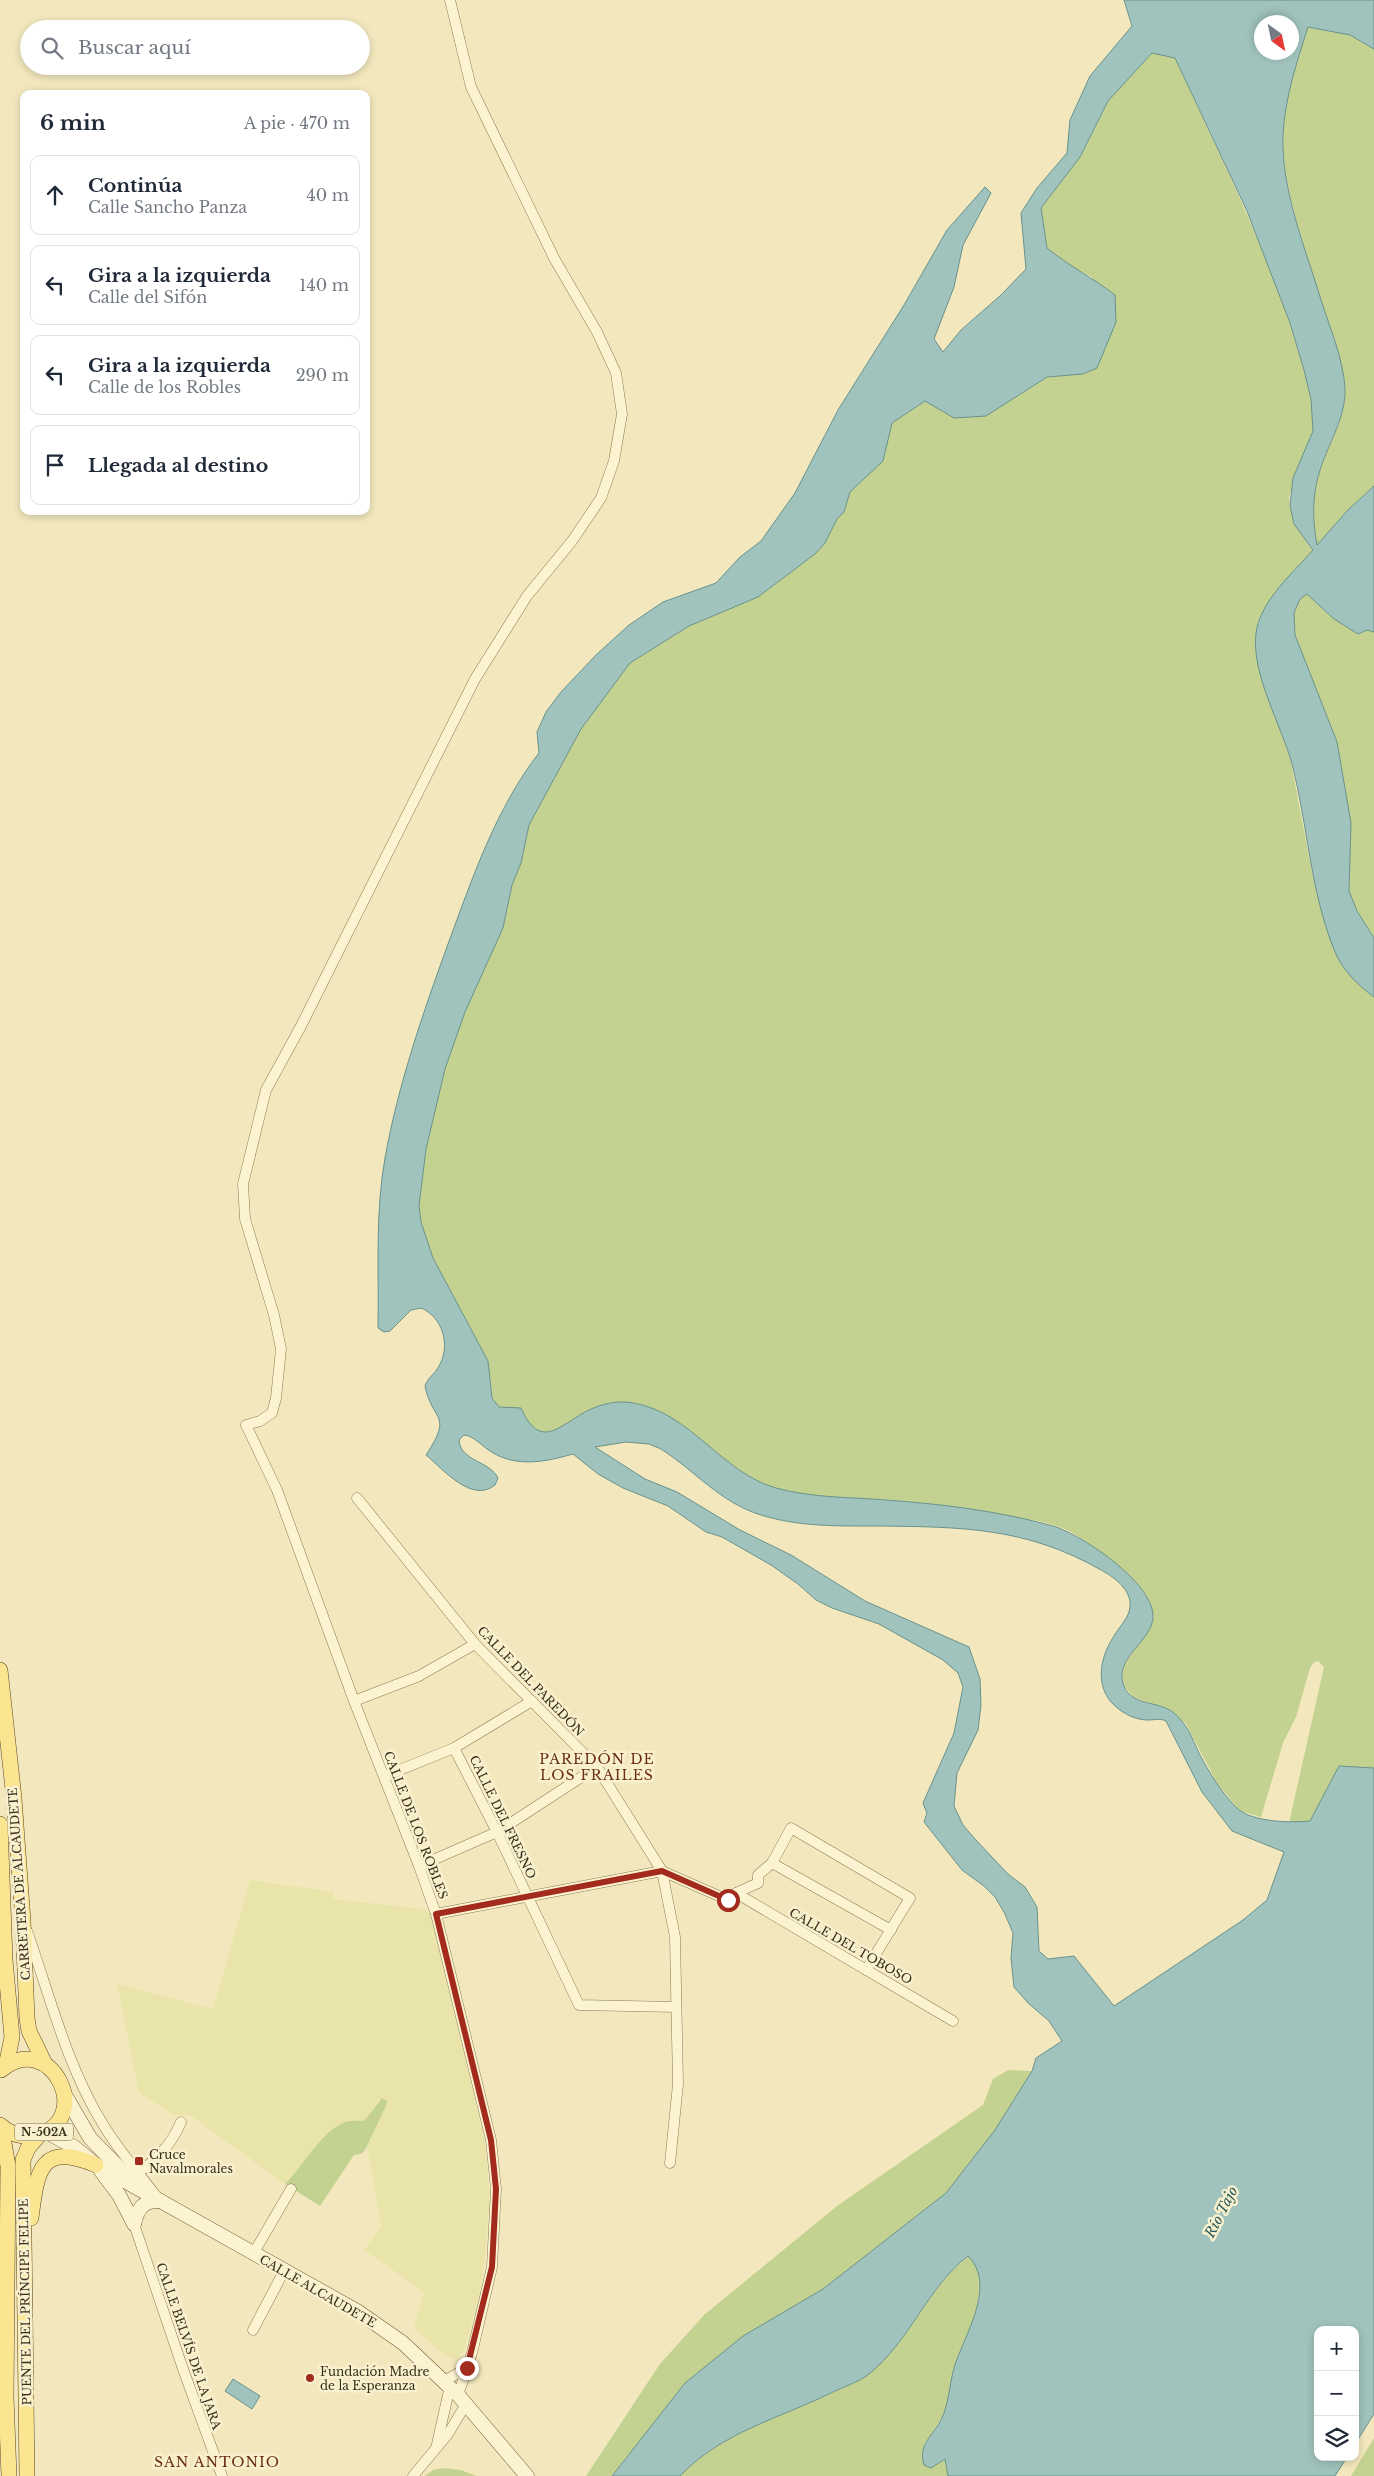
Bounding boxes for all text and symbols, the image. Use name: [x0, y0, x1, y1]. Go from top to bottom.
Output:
north arrow: [1254, 15, 1299, 60]
search box: [20, 20, 370, 75]
icon: search: [38, 34, 66, 62]
text: Buscar aquí: [78, 36, 191, 59]
text: 6 min: [40, 110, 106, 136]
text: A pie · 470 m: [244, 113, 350, 133]
text: Continúa: [88, 174, 182, 197]
icon: ahead: [41, 181, 69, 209]
text: 40 m: [306, 185, 349, 205]
text: Calle Sancho Panza: [88, 197, 247, 217]
text: Gira a la izquierda: [88, 264, 271, 287]
icon: left: [41, 271, 69, 299]
text: 140 m: [299, 275, 349, 295]
text: Calle del Sifón: [88, 287, 207, 307]
text: Gira a la izquierda: [88, 354, 271, 377]
icon: left: [41, 361, 69, 389]
text: 290 m: [296, 365, 349, 385]
text: Calle de los Robles: [88, 377, 241, 397]
icon: arrive: [41, 451, 69, 479]
text: Llegada al destino: [88, 454, 268, 477]
street label: CALLE DEL PAREDÓN: [475, 1622, 588, 1739]
street label: CALLE DE LOS ROBLES: [381, 1749, 451, 1901]
district label: PAREDÓN DE LOS FRAILES: [539, 1750, 655, 1784]
street label: CALLE DEL FRESNO: [467, 1753, 539, 1881]
street label: CARRETERA DE ALCAUDETE: [5, 1787, 33, 1981]
route start: [717, 1889, 740, 1912]
street label: CALLE DEL TOBOSO: [787, 1905, 915, 1987]
road number: N-502A: [15, 2124, 73, 2140]
place label: Cruce Navalmorales: [149, 2147, 233, 2176]
marker: Cruce Navalmorales: [133, 2155, 145, 2167]
water label: Río Tajo: [1200, 2183, 1242, 2242]
street label: PUENTE DEL PRÍNCIPE FELIPE: [15, 2198, 34, 2405]
street label: CALLE ALCAUDETE: [257, 2251, 379, 2331]
street label: CALLE BELVÍS DE LA JARA: [153, 2260, 226, 2432]
map controls: [1314, 2326, 1359, 2461]
button: +: [1314, 2326, 1359, 2371]
route end: [456, 2357, 479, 2380]
place label: Fundación Madre de la Esperanza: [320, 2364, 430, 2393]
button: −: [1314, 2371, 1359, 2416]
marker: Fundación Madre de la Esperanza: [304, 2372, 316, 2384]
button: layers: [1314, 2416, 1359, 2461]
district label: SAN ANTONIO: [154, 2453, 280, 2471]

